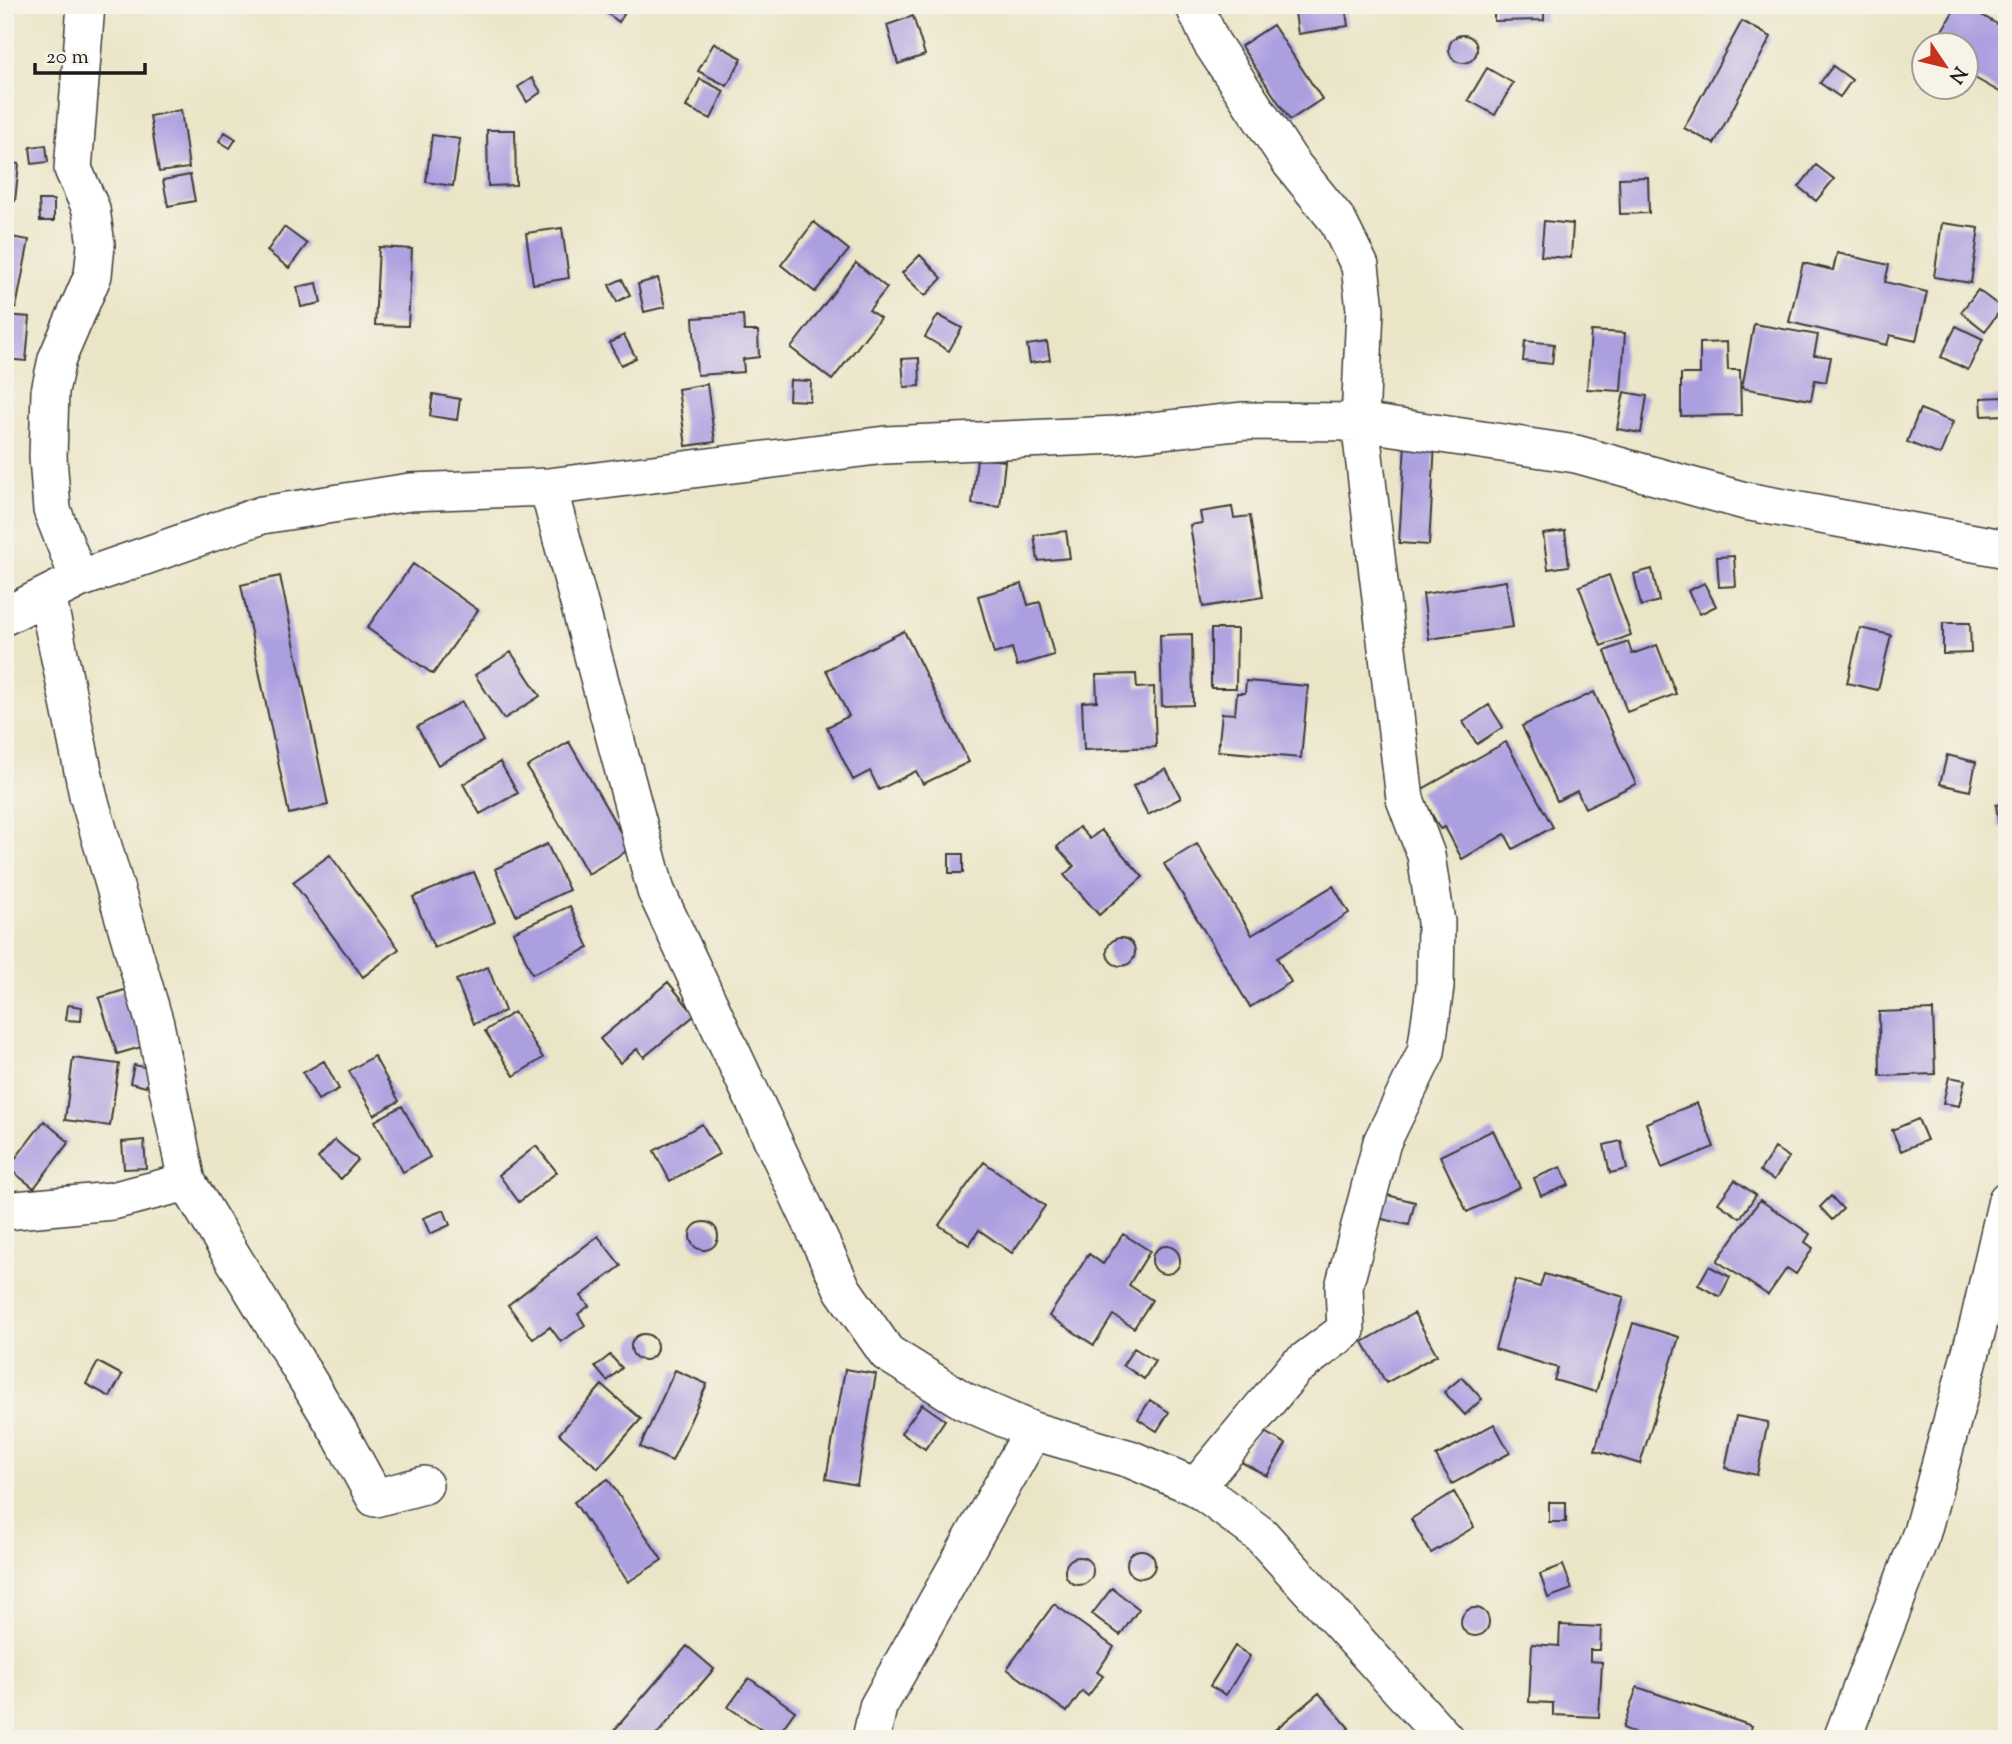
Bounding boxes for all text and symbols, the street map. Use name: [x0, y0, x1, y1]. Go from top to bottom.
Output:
scale bar: [35, 32, 145, 76]
north arrow: [1910, 32, 1980, 102]
text: 20 m: [46, 43, 89, 73]
text: N: [1941, 60, 1972, 88]

